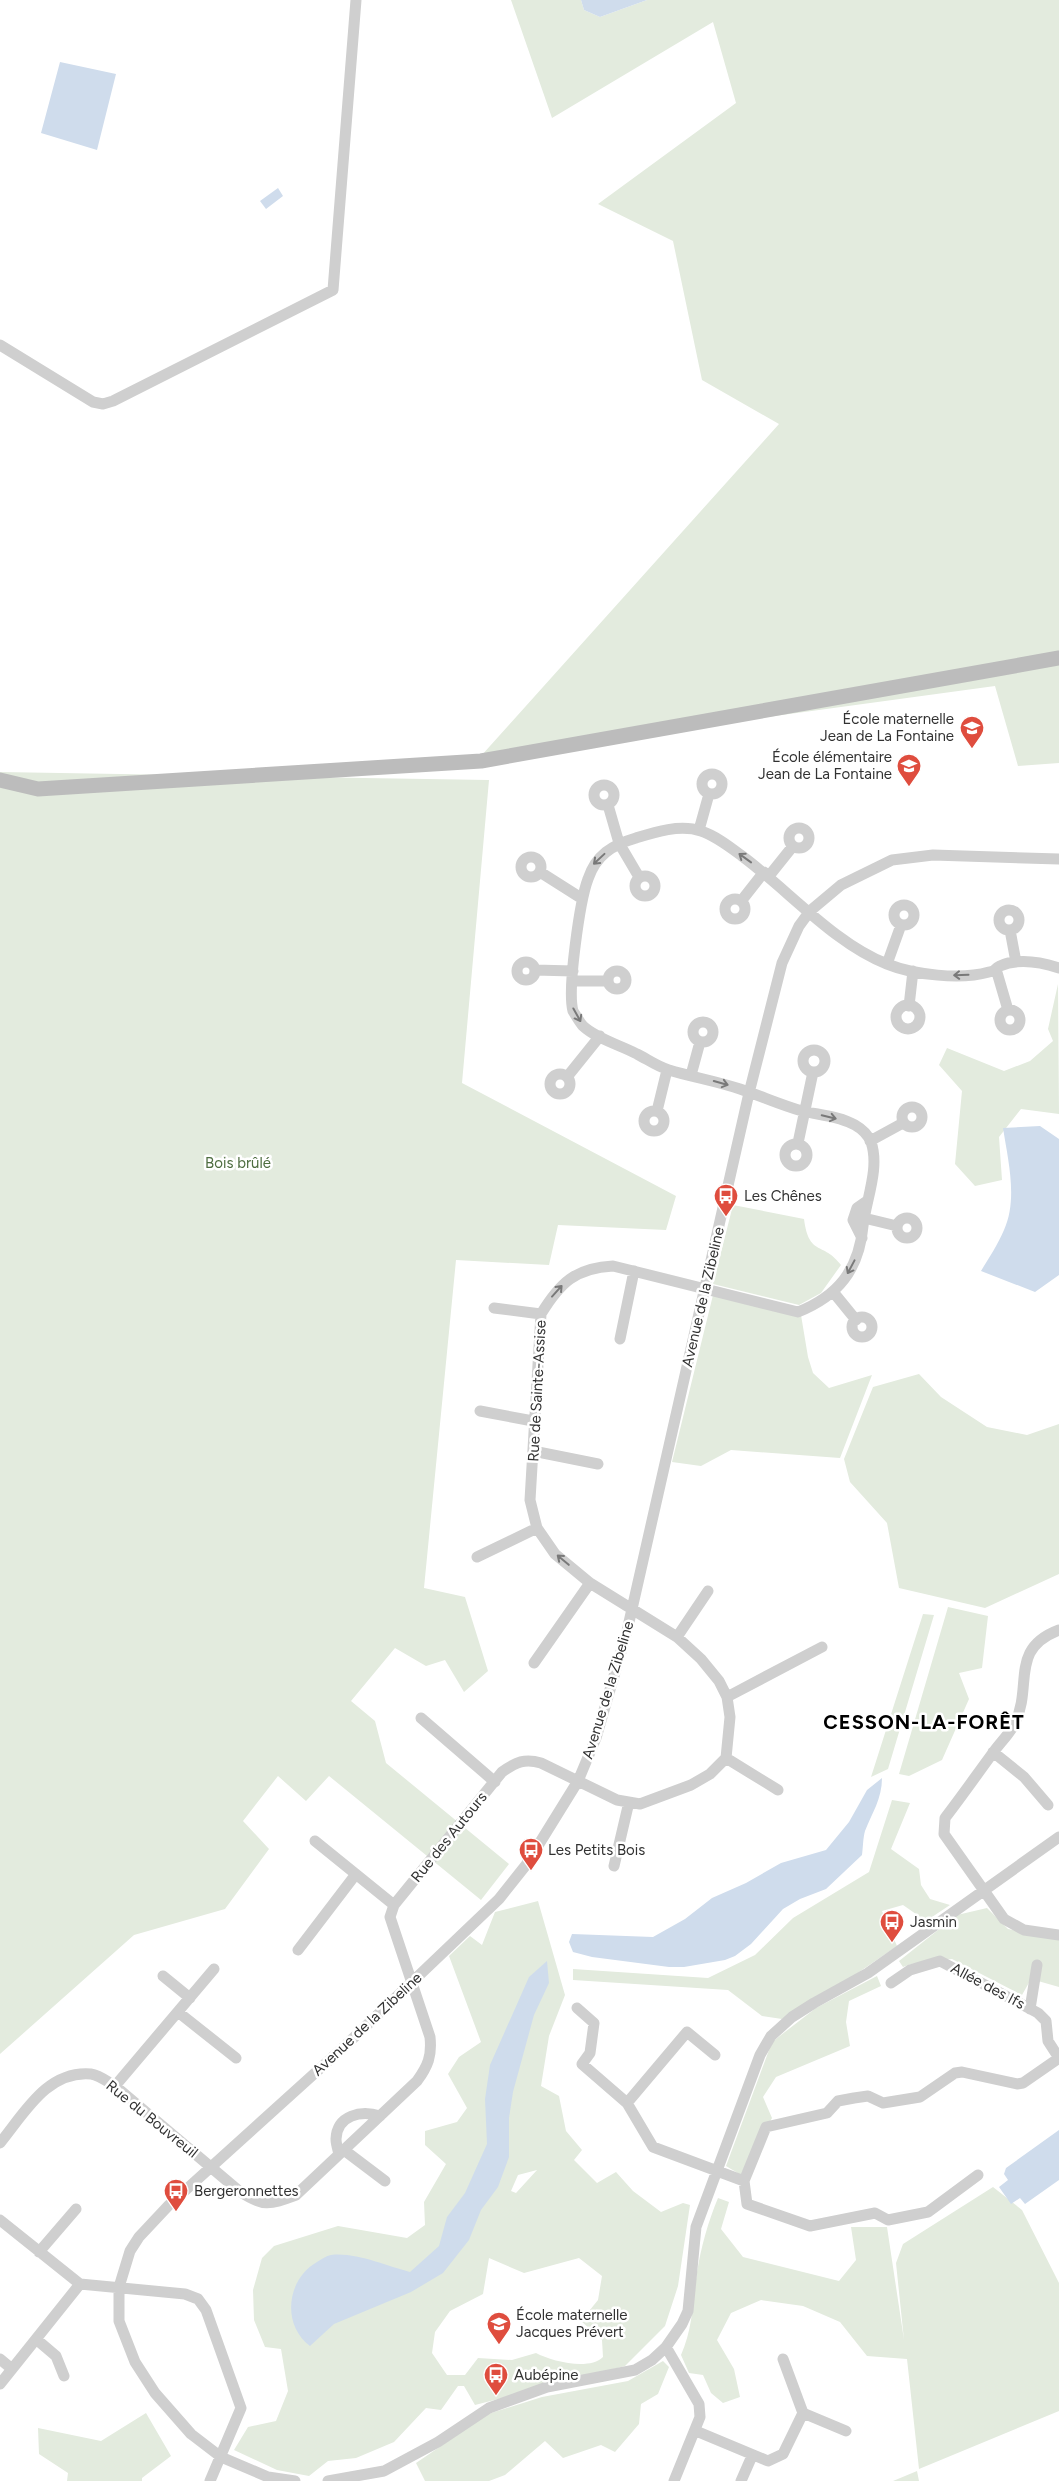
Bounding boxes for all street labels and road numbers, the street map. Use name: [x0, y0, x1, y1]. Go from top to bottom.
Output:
street label: Avenue de la Zibeline: [678, 1225, 728, 1369]
street label: Rue de Sainte-Assise: [524, 1320, 550, 1462]
street label: Avenue de la Zibeline: [578, 1619, 638, 1761]
street label: Rue des Autours: [407, 1788, 491, 1886]
street label: Allée des Ifs: [948, 1959, 1028, 2013]
street label: Avenue de la Zibeline: [309, 1969, 425, 2079]
street label: Rue du Bouvreuil: [102, 2076, 202, 2162]

